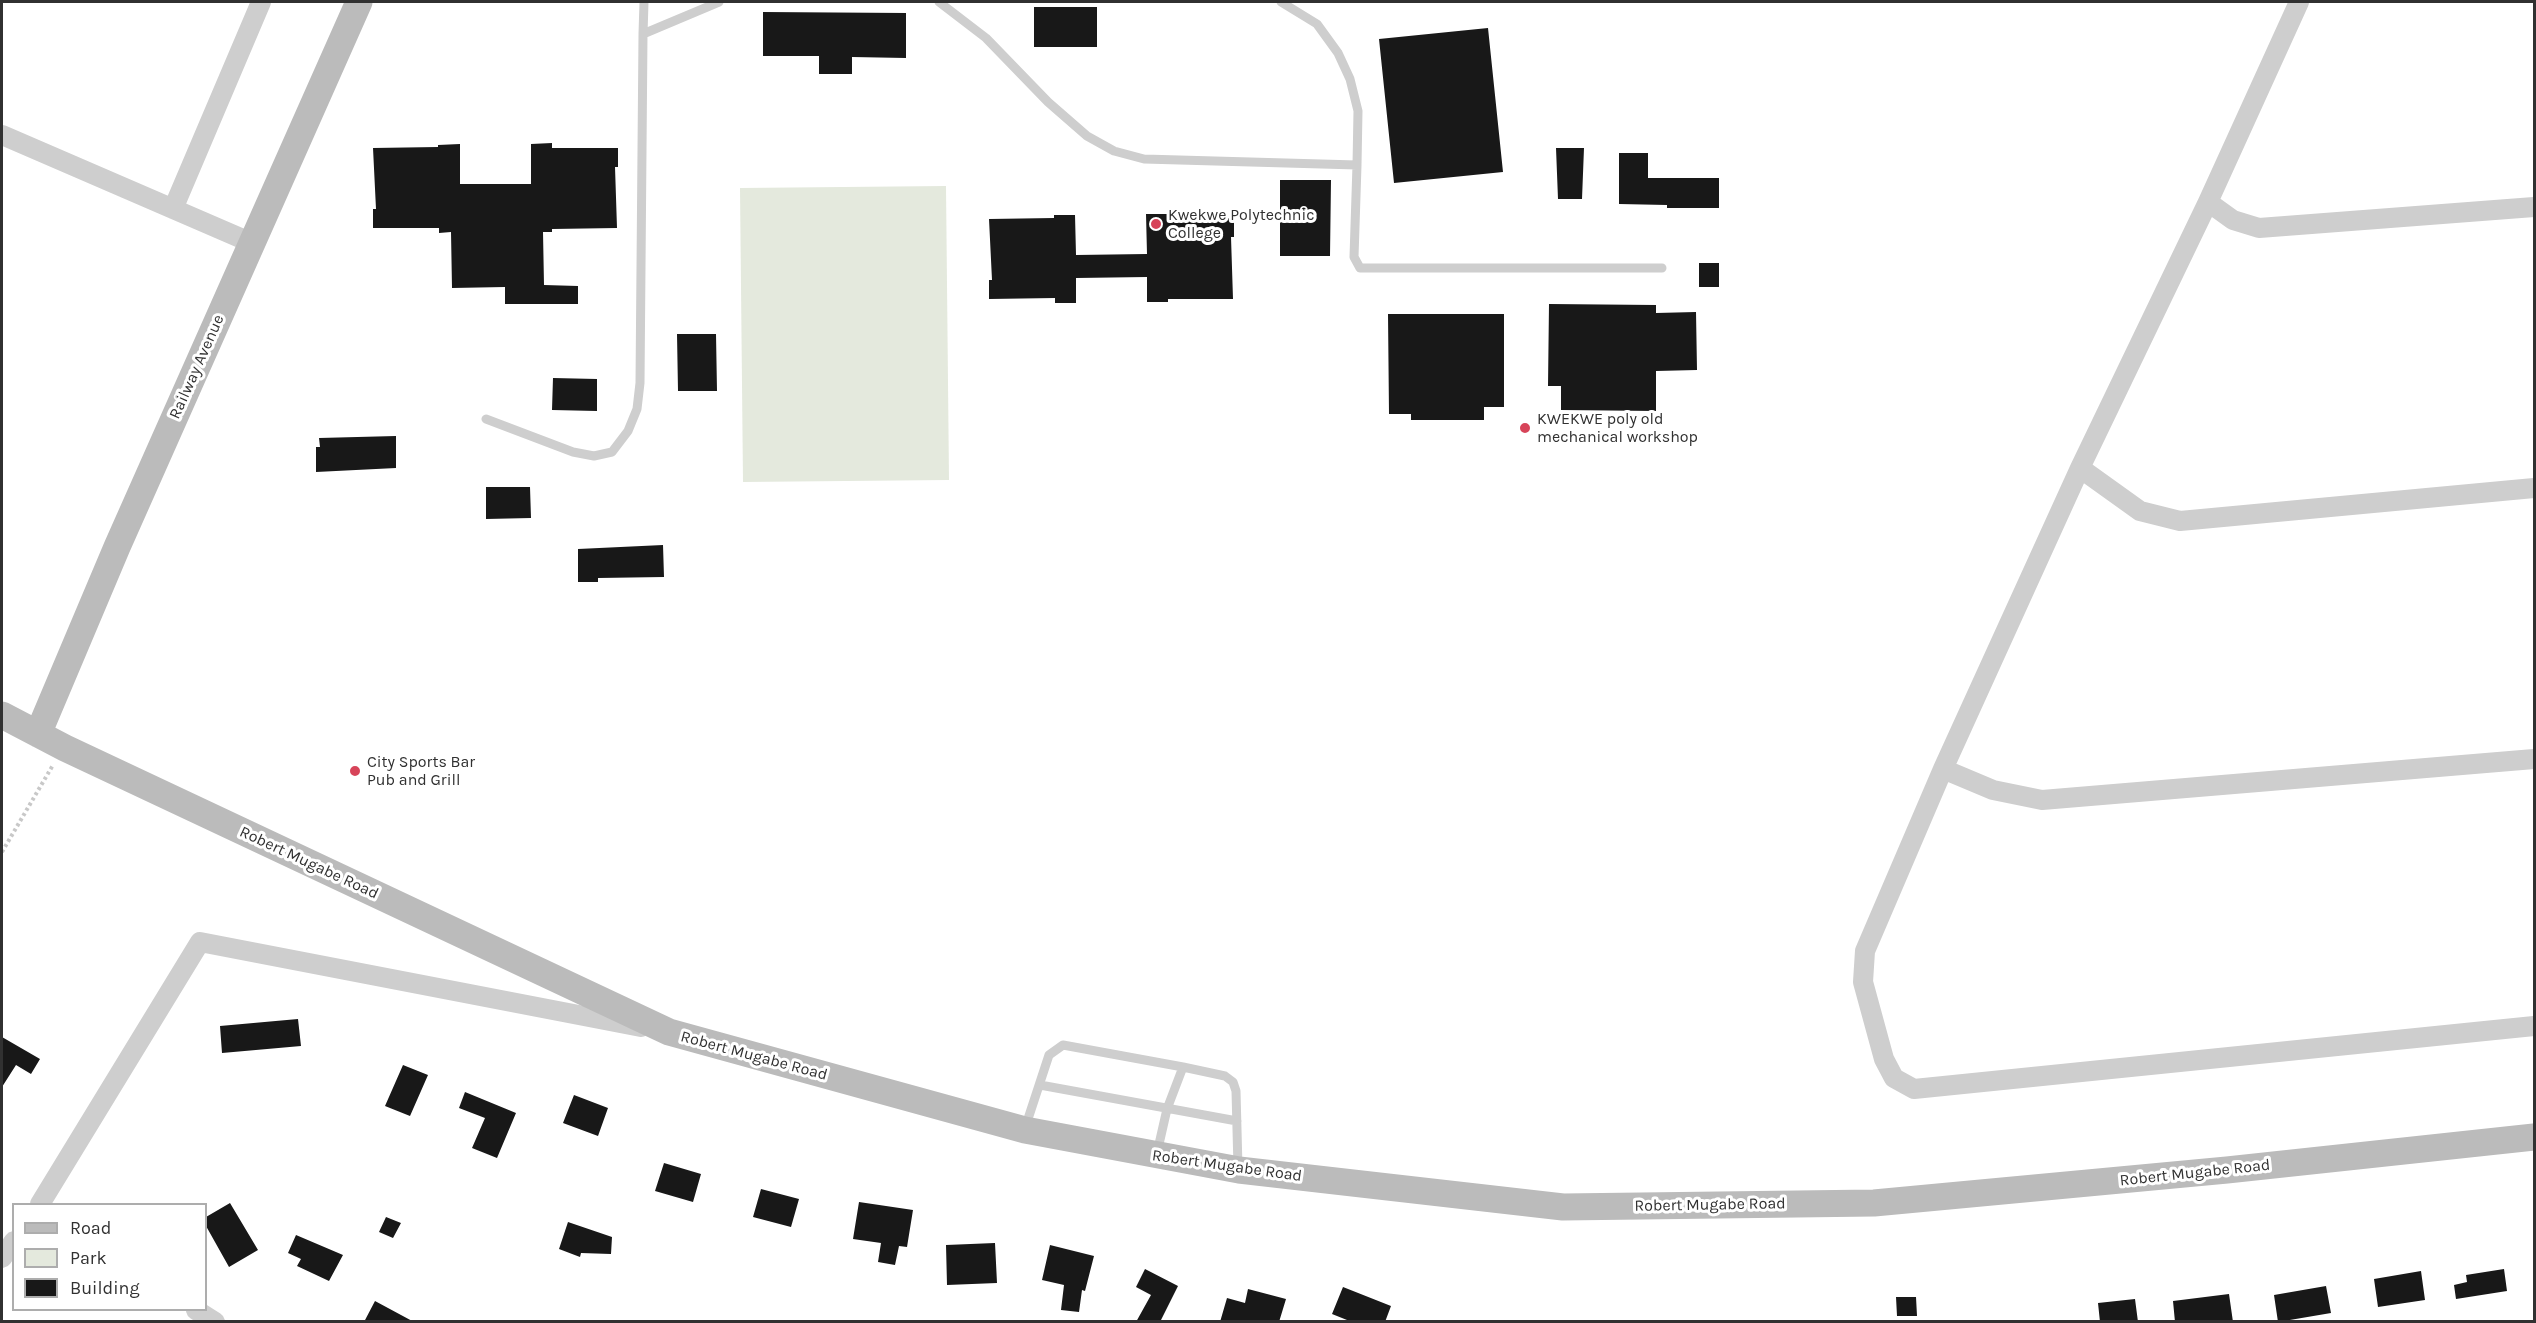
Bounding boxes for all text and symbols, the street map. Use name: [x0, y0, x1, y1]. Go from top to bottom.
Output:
place label: Kwekwe Polytechnic College: [1168, 205, 1315, 243]
marker: Kwekwe Polytechnic College: [1149, 217, 1163, 231]
street label: Railway Avenue: [165, 312, 229, 422]
place label: KWEKWE poly old mechanical workshop: [1537, 409, 1698, 447]
marker: KWEKWE poly old mechanical workshop: [1518, 421, 1532, 435]
place label: City Sports Bar Pub and Grill: [367, 752, 475, 790]
marker: City Sports Bar Pub and Grill: [348, 764, 362, 778]
street label: Robert Mugabe Road: [236, 822, 382, 904]
street label: Robert Mugabe Road: [678, 1027, 830, 1085]
street label: Robert Mugabe Road: [1151, 1146, 1303, 1186]
street label: Robert Mugabe Road: [2119, 1156, 2271, 1190]
street label: Robert Mugabe Road: [1634, 1194, 1786, 1216]
legend: [12, 1203, 207, 1311]
text: Road: [70, 1217, 111, 1239]
text: Park: [70, 1247, 107, 1269]
text: Building: [70, 1277, 140, 1299]

